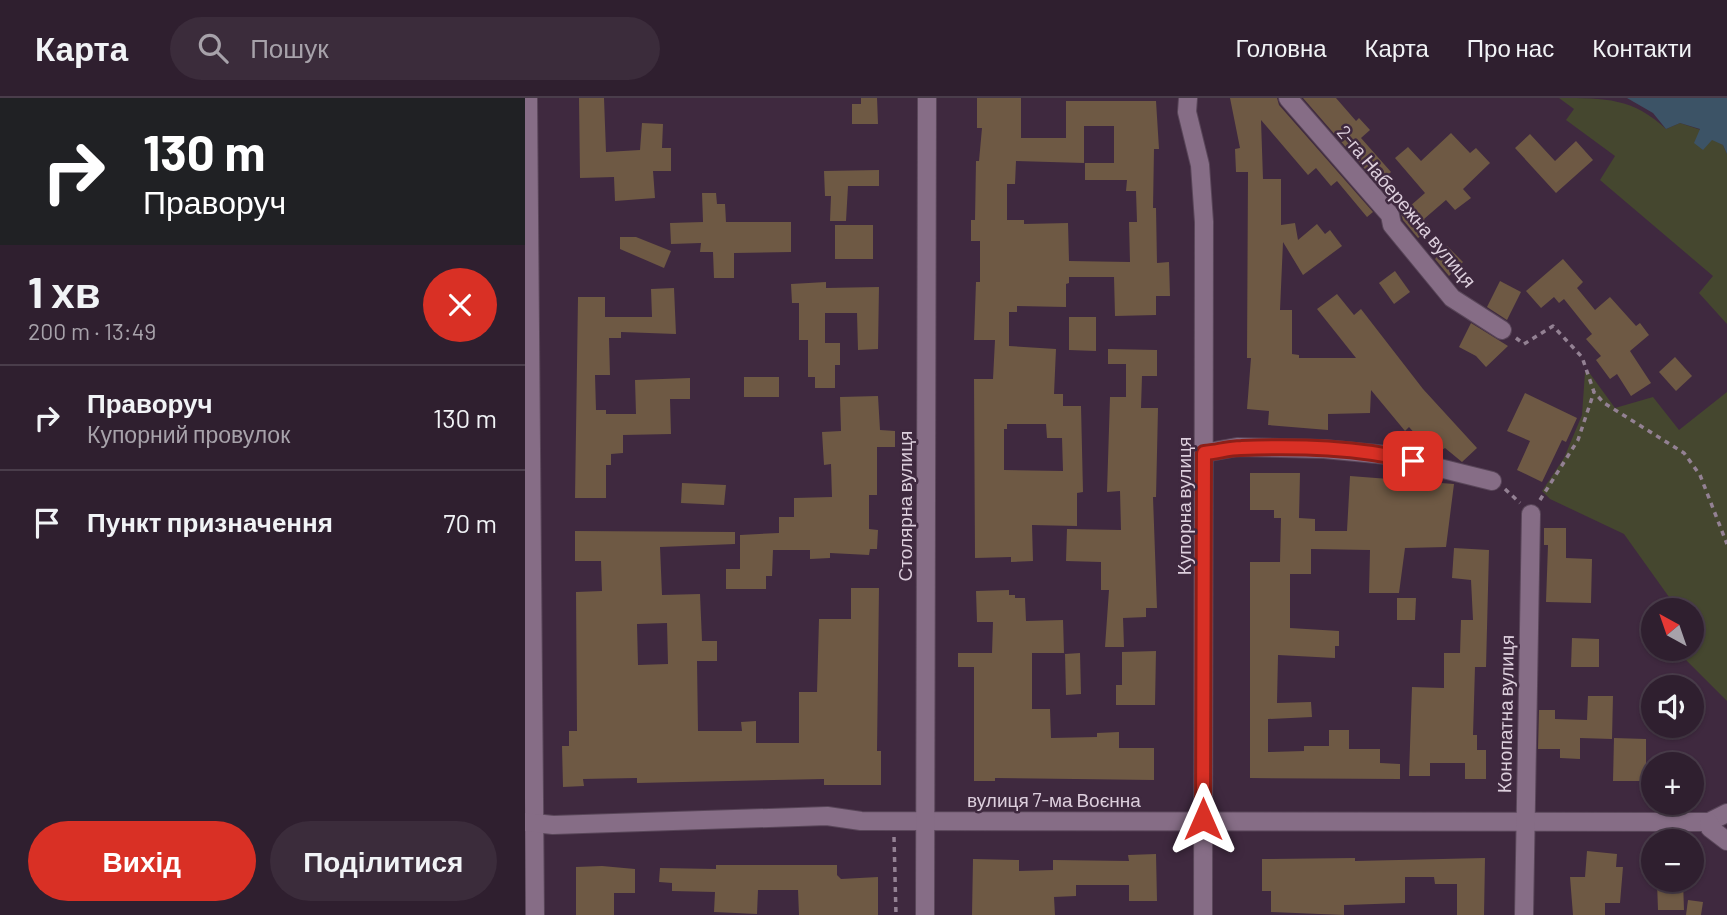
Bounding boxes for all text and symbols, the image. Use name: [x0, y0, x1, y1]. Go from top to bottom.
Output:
search box: [170, 17, 660, 80]
text: Карта: [35, 28, 128, 68]
icon: search: [194, 29, 232, 67]
text: Пошук: [250, 32, 329, 63]
text: Головна: [1235, 33, 1327, 62]
text: Карта: [1365, 33, 1429, 62]
text: Про нас: [1467, 33, 1554, 62]
text: Контакти: [1592, 33, 1692, 62]
street label: 2-га Набережна вулиця: [1333, 120, 1481, 292]
text: 130 m: [143, 122, 265, 181]
icon: right: [28, 126, 119, 217]
text: Праворуч: [143, 182, 286, 220]
text: 1 хв: [28, 266, 100, 316]
button: close: [423, 268, 497, 342]
text: 200 m · 13:49: [28, 317, 156, 345]
text: Праворуч: [87, 387, 213, 418]
icon: right: [28, 399, 66, 437]
text: 130 m: [433, 402, 497, 433]
text: Купорний провулок: [87, 420, 290, 448]
street label: Столярна вулиця: [893, 431, 916, 581]
pin: [1383, 431, 1443, 491]
street label: Купорна вулиця: [1172, 437, 1195, 575]
icon: arrive: [1394, 442, 1432, 480]
icon: arrive: [28, 504, 66, 542]
text: Пункт призначення: [87, 506, 333, 537]
text: 70 m: [443, 507, 497, 538]
north arrow: [1641, 598, 1705, 662]
map controls: [1641, 598, 1704, 892]
street label: Конопатна вулиця: [1492, 635, 1518, 793]
button: sound: [1641, 675, 1704, 738]
button: +: [1641, 752, 1704, 815]
position arrow: [1166, 782, 1240, 856]
street label: вулиця 7-ма Воєнна: [967, 788, 1141, 811]
button: Вихід: [28, 821, 256, 901]
button: Поділитися: [270, 821, 497, 901]
button: −: [1641, 829, 1704, 892]

